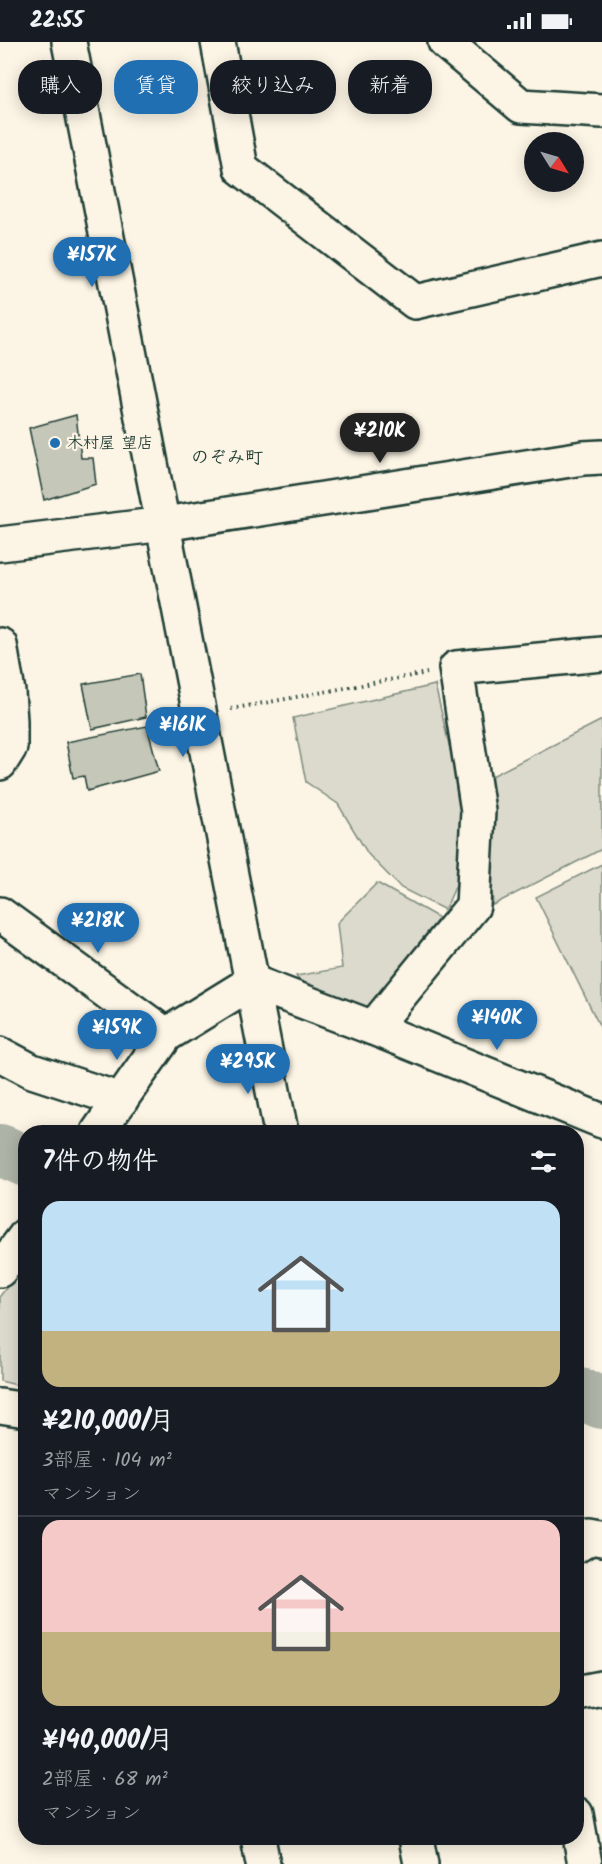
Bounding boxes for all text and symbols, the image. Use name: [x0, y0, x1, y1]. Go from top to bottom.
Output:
text: 22:55: [30, 4, 83, 39]
chip: 購入: [18, 60, 102, 114]
chip: 賃貸: [114, 60, 198, 114]
chip: 絞り込み: [210, 60, 336, 114]
chip: 新着: [348, 60, 432, 114]
north arrow: [524, 132, 584, 192]
map controls: [524, 132, 584, 192]
pin: ¥157K: [50, 237, 134, 288]
text: ¥157K: [67, 240, 117, 272]
pin: ¥210K: [338, 413, 422, 464]
text: ¥210K: [354, 416, 406, 448]
place label: 木村屋 望店: [67, 431, 153, 456]
marker: 木村屋 望店: [48, 436, 62, 450]
district label: のぞみ町: [191, 444, 263, 473]
pin: ¥161K: [141, 707, 225, 758]
text: ¥161K: [159, 710, 207, 742]
pin: ¥218K: [56, 903, 140, 954]
text: ¥218K: [71, 906, 125, 938]
pin: ¥140K: [455, 1000, 539, 1051]
text: ¥140K: [471, 1003, 523, 1035]
pin: ¥159K: [75, 1010, 159, 1061]
text: ¥159K: [92, 1013, 142, 1045]
pin: ¥295K: [206, 1044, 290, 1095]
text: ¥295K: [220, 1047, 276, 1079]
text: 7件の物件: [42, 1141, 158, 1183]
icon: filters: [527, 1145, 560, 1178]
icon: home: [247, 1240, 355, 1348]
text: ¥210,000/月: [42, 1401, 175, 1443]
text: 3部屋 · 104 m²: [42, 1445, 172, 1477]
text: マンション: [42, 1479, 141, 1511]
icon: home: [247, 1559, 355, 1667]
text: ¥140,000/月: [42, 1720, 174, 1762]
text: 2部屋 · 68 m²: [42, 1764, 168, 1796]
text: マンション: [42, 1798, 141, 1830]

